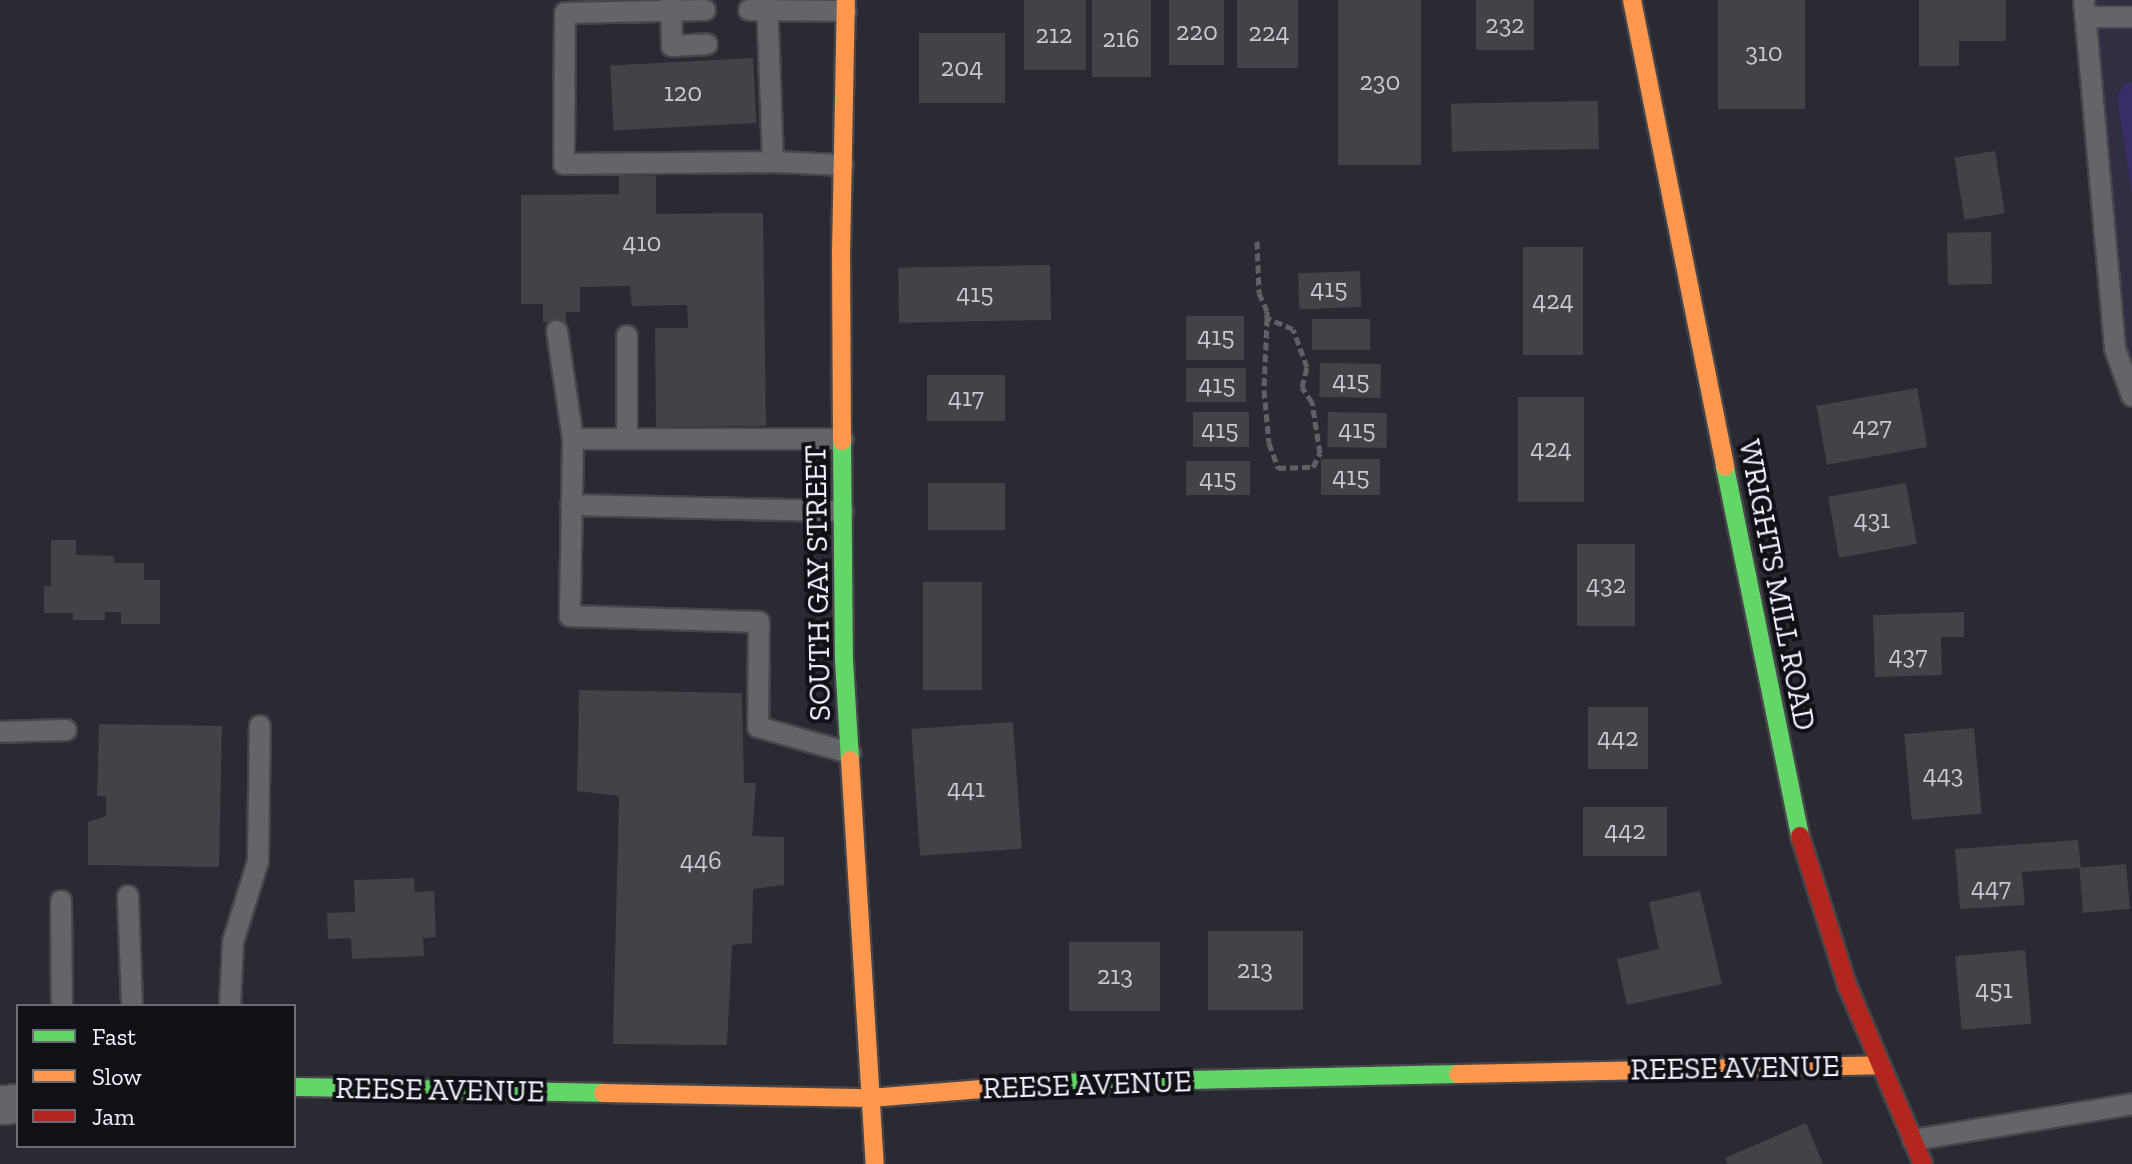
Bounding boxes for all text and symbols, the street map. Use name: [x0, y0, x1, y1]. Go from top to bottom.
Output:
house number: 232: [1485, 9, 1525, 41]
house number: 220: [1176, 16, 1218, 48]
house number: 224: [1249, 17, 1289, 49]
house number: 212: [1036, 19, 1072, 51]
house number: 216: [1102, 23, 1140, 55]
house number: 310: [1745, 37, 1783, 69]
house number: 204: [941, 52, 983, 84]
house number: 230: [1359, 66, 1401, 98]
house number: 120: [664, 77, 702, 109]
house number: 410: [623, 227, 661, 259]
house number: 415: [1310, 273, 1348, 305]
house number: 415: [956, 278, 994, 310]
house number: 424: [1532, 285, 1574, 317]
house number: 415: [1197, 321, 1235, 353]
house number: 415: [1332, 365, 1370, 397]
house number: 415: [1198, 369, 1236, 401]
house number: 417: [948, 382, 984, 414]
house number: 427: [1852, 411, 1892, 443]
house number: 415: [1201, 414, 1239, 446]
house number: 415: [1338, 414, 1376, 446]
house number: 424: [1530, 433, 1572, 465]
street label: WRIGHTS MILL ROAD: [1731, 436, 1823, 734]
street label: SOUTH GAY STREET: [798, 444, 838, 722]
house number: 415: [1332, 461, 1370, 493]
house number: 415: [1199, 463, 1237, 495]
house number: 431: [1854, 504, 1890, 536]
house number: 432: [1586, 569, 1626, 601]
house number: 437: [1889, 640, 1927, 672]
house number: 442: [1597, 722, 1639, 754]
house number: 443: [1923, 759, 1963, 791]
house number: 441: [947, 773, 985, 805]
house number: 442: [1604, 815, 1646, 847]
house number: 446: [680, 845, 722, 877]
house number: 447: [1971, 872, 2011, 904]
house number: 213: [1237, 954, 1273, 986]
house number: 213: [1097, 960, 1133, 992]
house number: 451: [1975, 974, 2013, 1006]
legend: [16, 1004, 296, 1148]
text: Fast: [92, 1022, 136, 1051]
street label: REESE AVENUE: [1630, 1048, 1840, 1088]
text: Slow: [92, 1062, 142, 1091]
street label: REESE AVENUE: [981, 1063, 1193, 1107]
street label: REESE AVENUE: [335, 1070, 545, 1110]
text: Jam: [92, 1102, 135, 1131]

